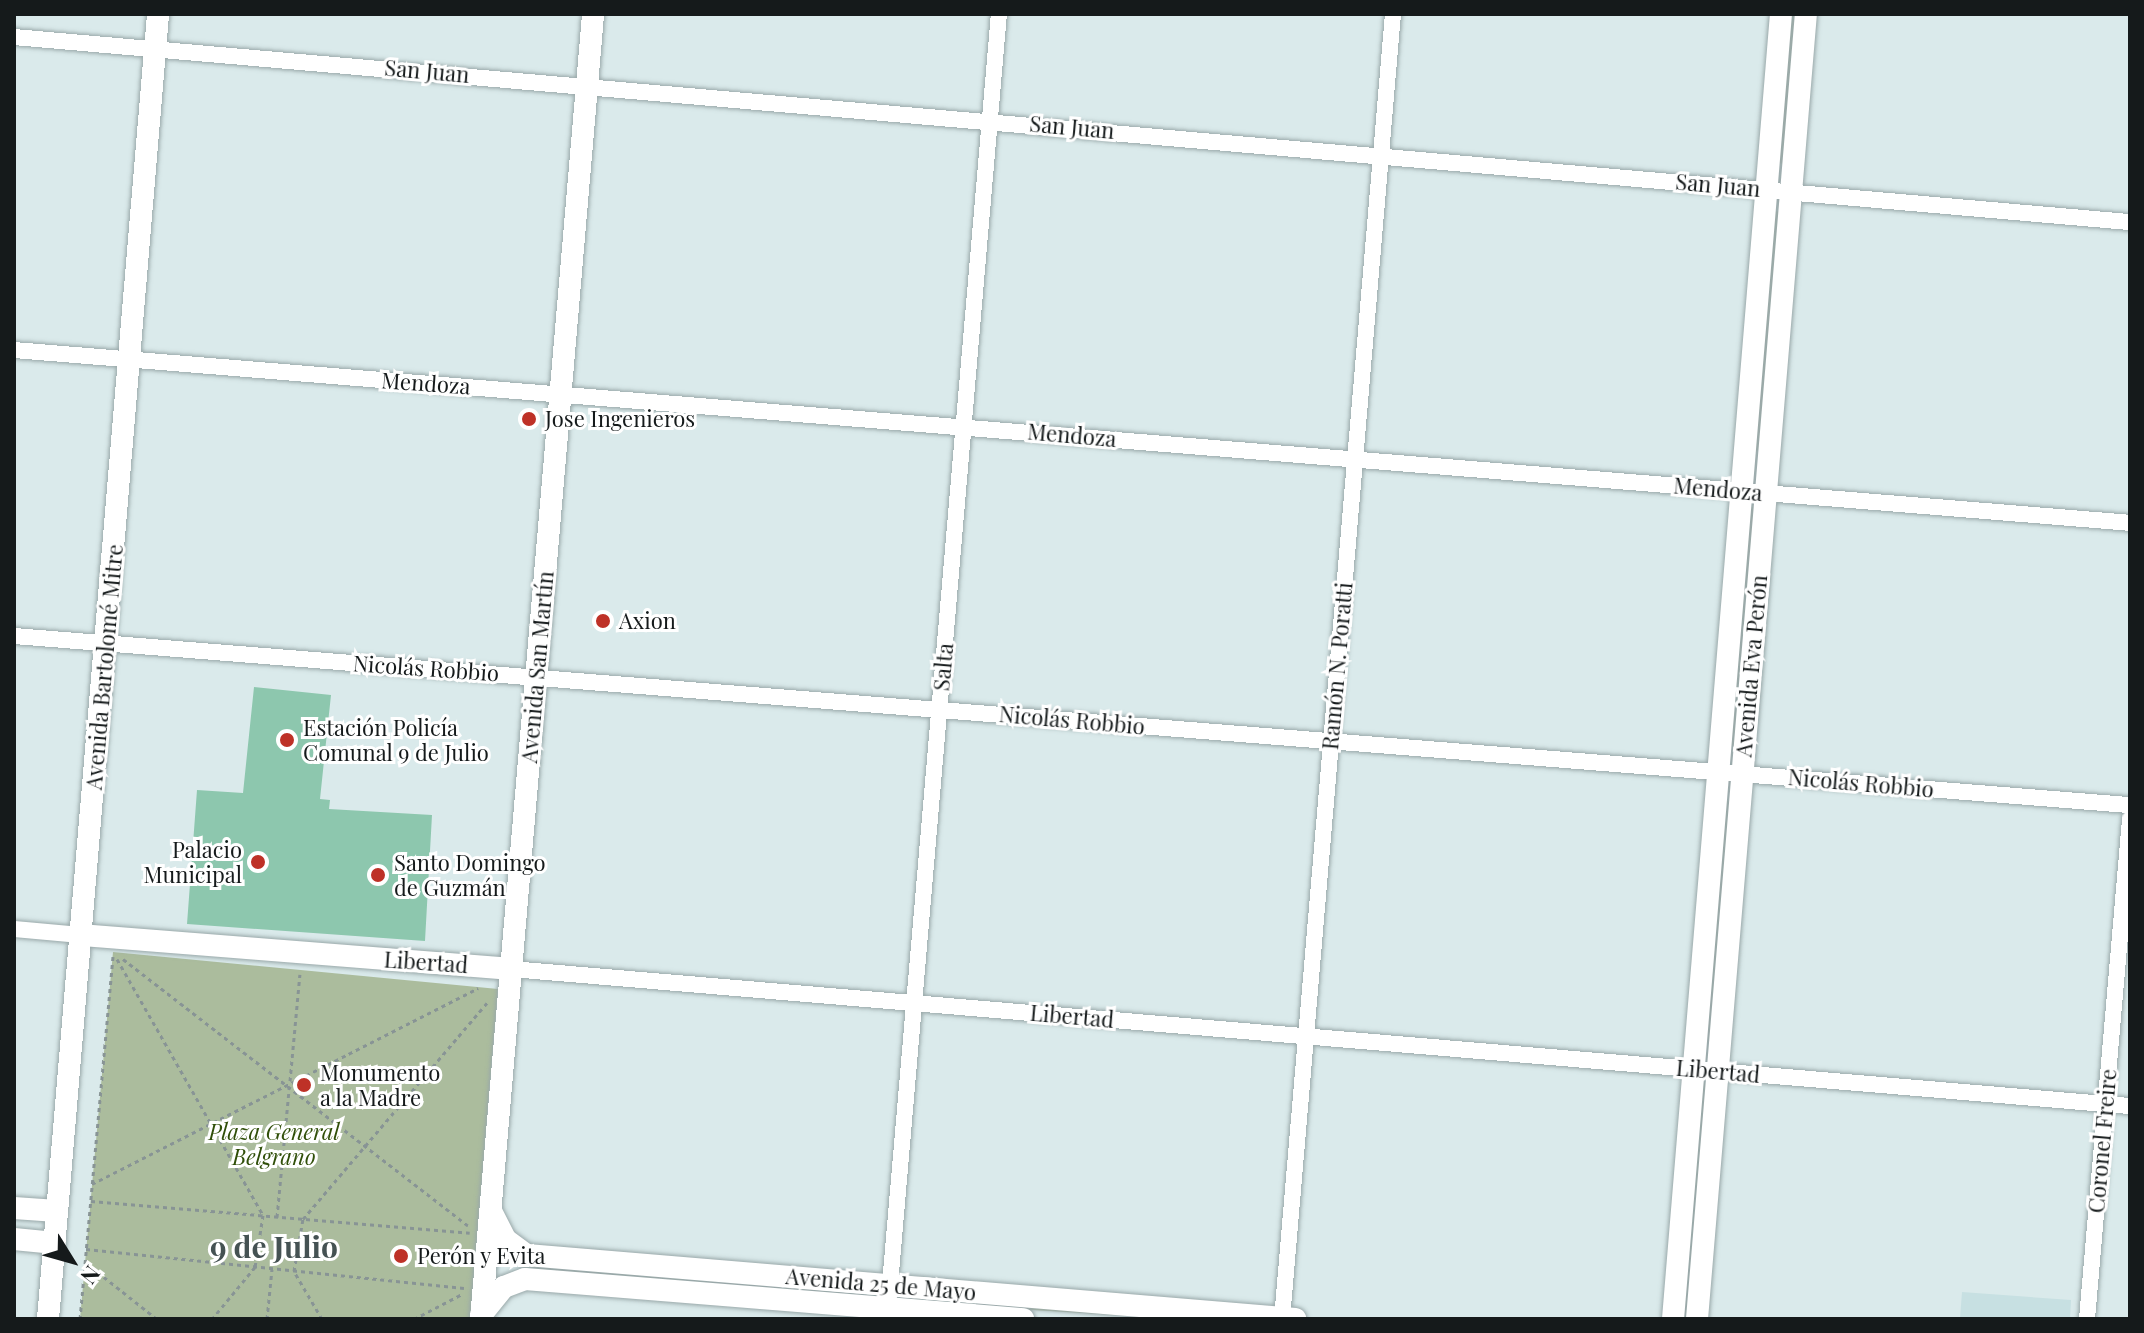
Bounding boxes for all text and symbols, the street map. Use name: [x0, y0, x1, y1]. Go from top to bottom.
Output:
street label: San Juan: [383, 54, 471, 88]
street label: San Juan: [1028, 110, 1116, 144]
street label: San Juan: [1674, 168, 1762, 202]
street label: Mendoza: [381, 367, 471, 399]
place label: Jose Ingenieros: [545, 406, 695, 432]
marker: Jose Ingenieros: [520, 410, 538, 428]
street label: Mendoza: [1026, 418, 1118, 452]
street label: Mendoza: [1672, 472, 1764, 506]
street label: Avenida Bartolomé Mitre: [80, 543, 128, 791]
street label: Avenida San Martín: [515, 570, 559, 764]
street label: Avenida Eva Perón: [1730, 574, 1772, 758]
street label: Ramón N. Poratti: [1317, 581, 1357, 751]
place label: Axion: [619, 608, 676, 634]
marker: Axion: [594, 612, 612, 630]
street label: Salta: [928, 642, 958, 692]
street label: Nicolás Robbio: [352, 650, 500, 686]
street label: Nicolás Robbio: [998, 700, 1146, 740]
place label: Estación Policía Comunal 9 de Julio: [303, 714, 489, 766]
marker: Estación Policía Comunal 9 de Julio: [278, 731, 296, 749]
street label: Nicolás Robbio: [1787, 763, 1935, 803]
place label: Palacio Municipal: [144, 836, 242, 888]
place label: Santo Domingo de Guzmán: [394, 849, 546, 900]
marker: Palacio Municipal: [249, 853, 267, 871]
marker: Santo Domingo de Guzmán: [369, 866, 387, 884]
street label: Libertad: [383, 946, 469, 978]
street label: Libertad: [1029, 999, 1115, 1033]
street label: Libertad: [1675, 1054, 1761, 1088]
place label: Monumento a la Madre: [320, 1059, 440, 1110]
street label: Coronel Freire: [2083, 1068, 2121, 1214]
marker: Monumento a la Madre: [295, 1076, 313, 1094]
park label: Plaza General Belgrano: [208, 1118, 340, 1170]
north arrow: [32, 1221, 112, 1301]
district label: 9 de Julio: [210, 1228, 338, 1264]
place label: Perón y Evita: [417, 1243, 547, 1269]
marker: Perón y Evita: [392, 1247, 410, 1265]
text: N: [74, 1260, 108, 1291]
street label: Avenida 25 de Mayo: [784, 1262, 978, 1306]

